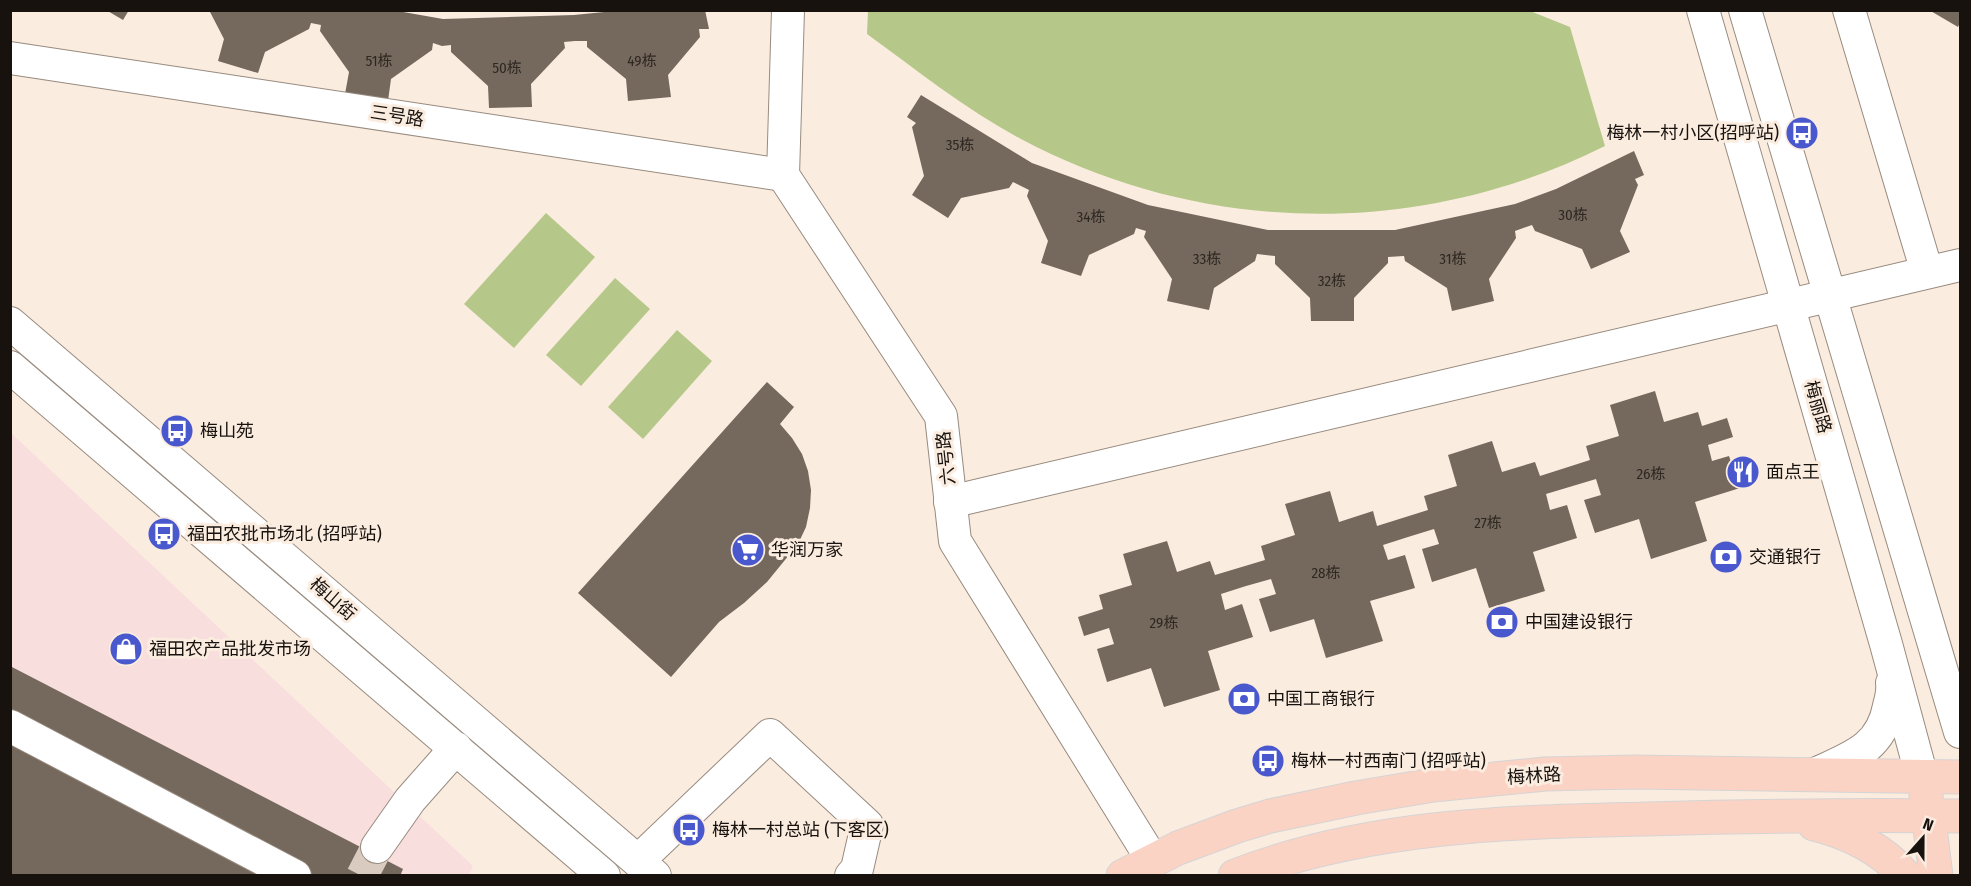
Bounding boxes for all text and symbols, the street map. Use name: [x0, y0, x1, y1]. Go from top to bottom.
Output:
house number: 51栋: [365, 52, 393, 70]
house number: 49栋: [627, 52, 657, 70]
house number: 50栋: [492, 59, 522, 77]
street label: 三号路: [369, 101, 425, 131]
bus stop icon: 梅林一村小区(招呼站): [1784, 115, 1820, 151]
place label: 梅林一村小区(招呼站): [1606, 122, 1779, 144]
house number: 35栋: [946, 136, 974, 154]
house number: 30栋: [1558, 206, 1588, 224]
house number: 34栋: [1077, 208, 1105, 226]
house number: 33栋: [1193, 250, 1221, 268]
house number: 31栋: [1439, 250, 1467, 268]
house number: 32栋: [1318, 272, 1346, 290]
street label: 梅丽路: [1800, 378, 1836, 436]
bus stop icon: 梅山苑: [159, 413, 195, 449]
place label: 梅山苑: [200, 420, 254, 442]
street label: 六号路: [932, 430, 960, 486]
restaurant icon: 面点王: [1725, 454, 1761, 490]
place label: 面点王: [1766, 461, 1820, 483]
house number: 26栋: [1636, 465, 1666, 483]
house number: 27栋: [1474, 514, 1502, 532]
bus stop icon: 福田农批市场北 (招呼站): [146, 516, 182, 552]
place label: 福田农批市场北 (招呼站): [187, 523, 382, 545]
supermarket icon: 华润万家: [730, 532, 766, 568]
place label: 华润万家: [771, 539, 843, 561]
bank icon: 交通银行: [1708, 539, 1744, 575]
place label: 交通银行: [1749, 546, 1821, 568]
house number: 28栋: [1311, 564, 1341, 582]
street label: 梅山街: [305, 573, 361, 625]
bank icon: 中国建设银行: [1484, 604, 1520, 640]
place label: 中国建设银行: [1525, 611, 1633, 633]
house number: 29栋: [1150, 614, 1178, 632]
shop icon: 福田农产品批发市场: [108, 631, 144, 667]
place label: 福田农产品批发市场: [149, 638, 311, 660]
bank icon: 中国工商银行: [1226, 681, 1262, 717]
place label: 中国工商银行: [1267, 688, 1375, 710]
bus stop icon: 梅林一村西南门 (招呼站): [1250, 743, 1286, 779]
place label: 梅林一村西南门 (招呼站): [1291, 750, 1486, 772]
street label: 梅林路: [1506, 763, 1562, 789]
north arrow: [1893, 808, 1953, 868]
bus stop icon: 梅林一村总站 (下客区): [671, 812, 707, 848]
text: N: [1920, 814, 1936, 835]
place label: 梅林一村总站 (下客区): [712, 819, 889, 841]

